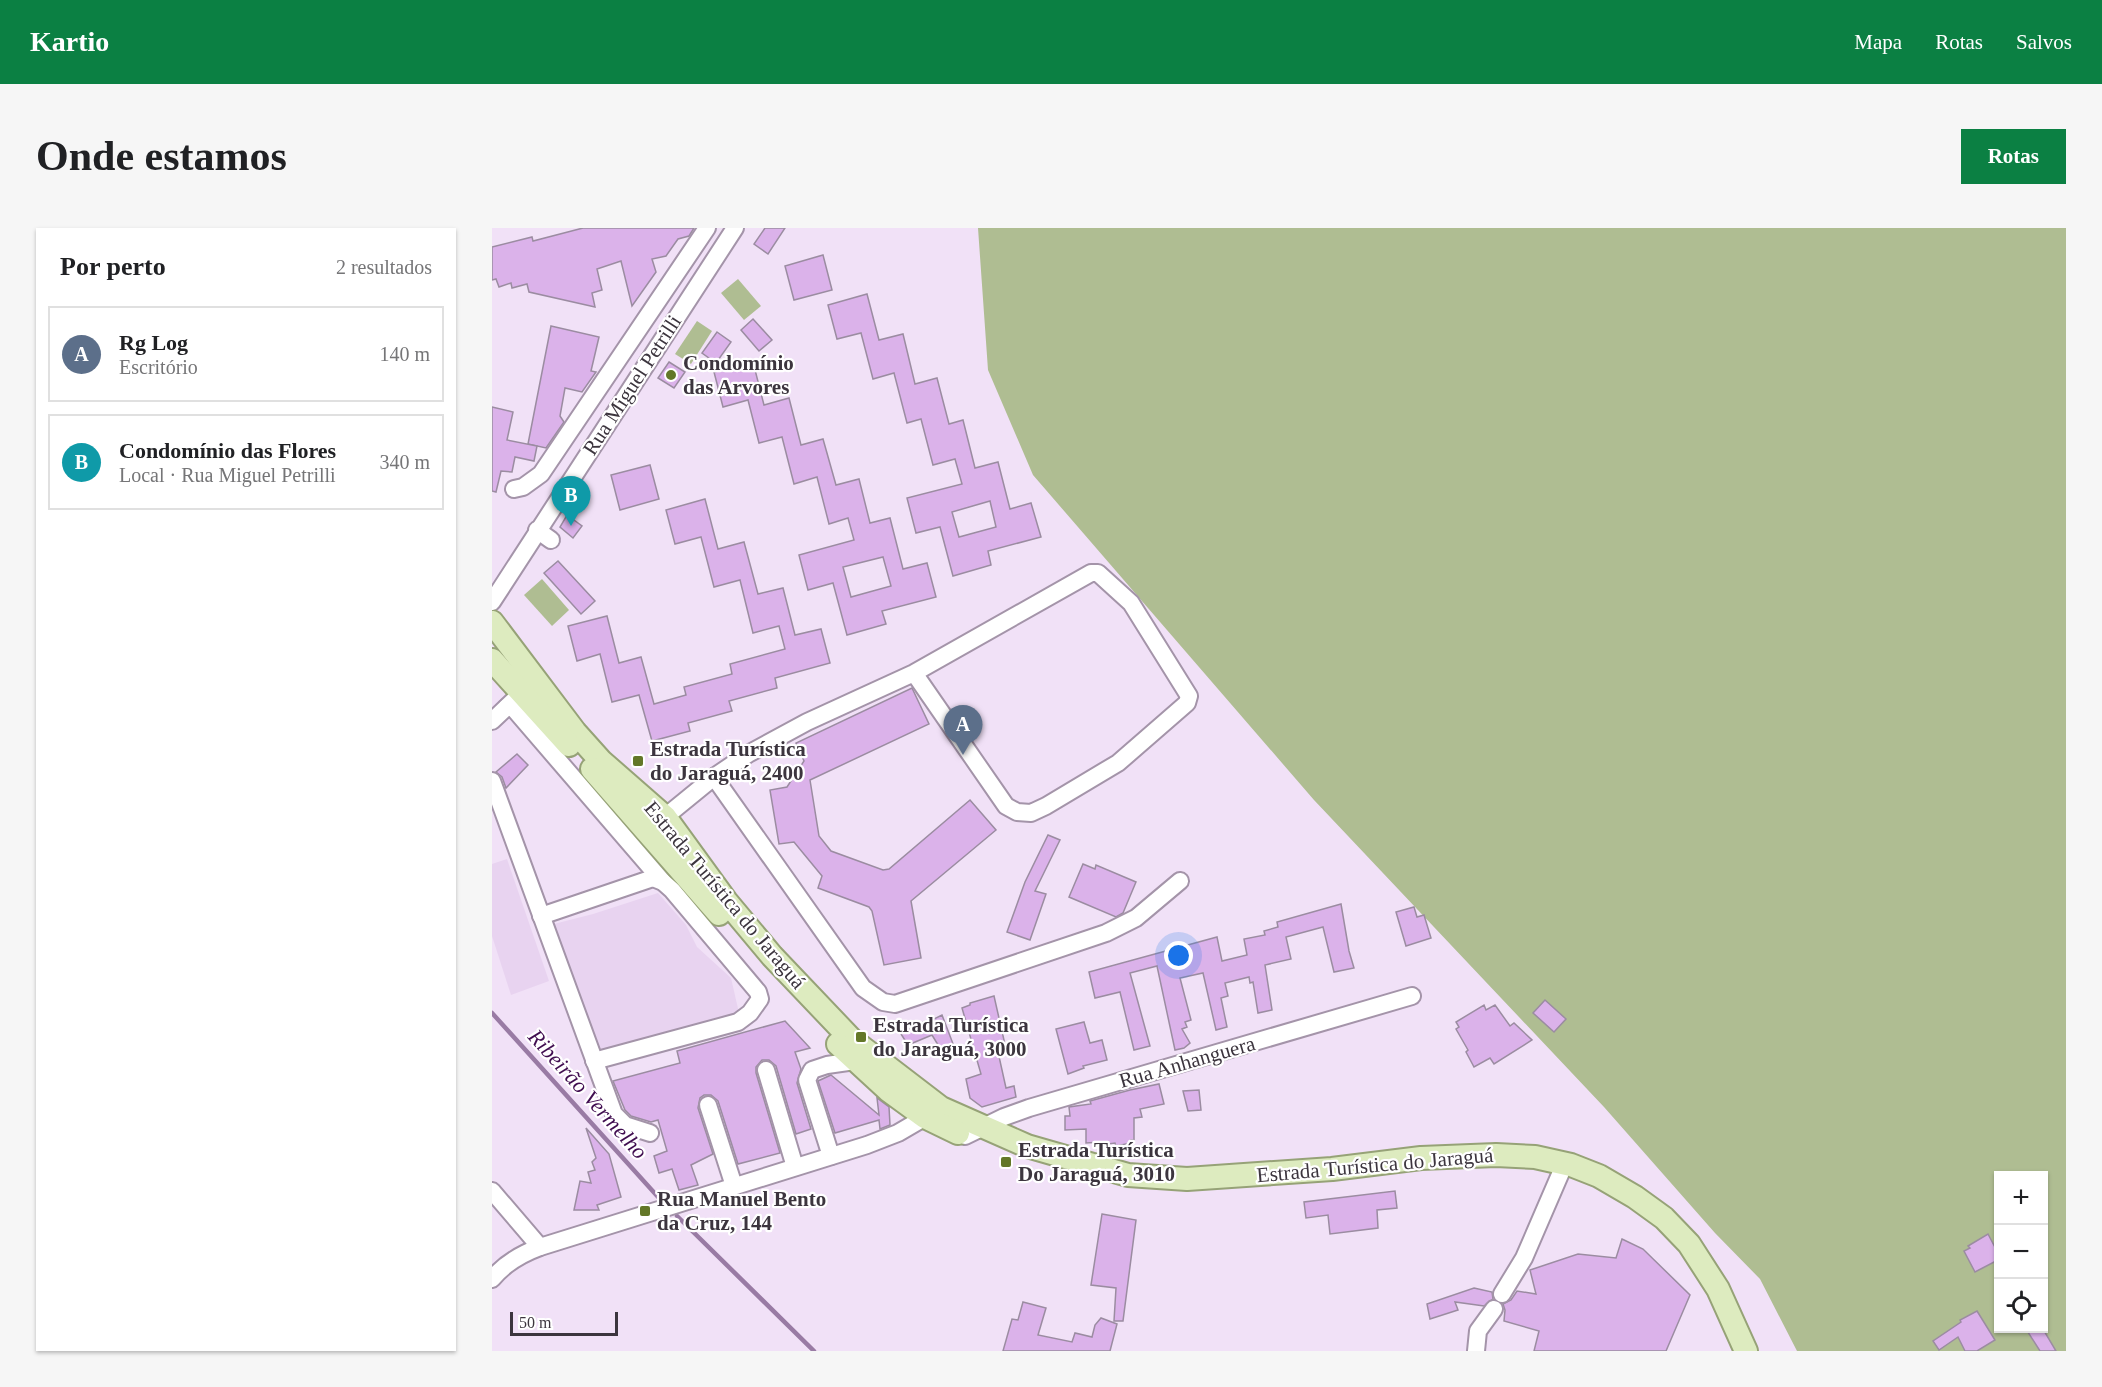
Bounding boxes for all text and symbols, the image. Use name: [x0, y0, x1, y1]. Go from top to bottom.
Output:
text: Kartio: [30, 26, 109, 57]
text: Mapa: [1854, 30, 1902, 54]
text: Rotas: [1935, 30, 1983, 54]
text: Salvos: [2016, 30, 2072, 54]
button: Rotas: [1961, 129, 2066, 184]
text: Onde estamos: [36, 133, 287, 179]
text: Por perto: [60, 252, 166, 281]
text: 2 resultados: [336, 256, 432, 278]
street label: Rua Miguel Petrilli: [578, 310, 686, 460]
text: Rg Log: [119, 330, 188, 355]
text: A: [74, 343, 89, 365]
text: 140 m: [379, 343, 430, 365]
place label: Condomínio das Arvores: [683, 351, 794, 399]
text: Escritório: [119, 356, 198, 378]
marker: Condomínio das Arvores: [664, 368, 678, 382]
text: Condomínio das Flores: [119, 438, 336, 463]
text: B: [75, 451, 88, 473]
text: 340 m: [379, 451, 430, 473]
text: Local · Rua Miguel Petrilli: [119, 464, 336, 486]
pin: B: [552, 476, 590, 526]
pin: A: [944, 706, 982, 755]
place label: Estrada Turística do Jaraguá, 2400: [650, 737, 806, 785]
marker: Estrada Turística do Jaraguá, 2400: [631, 754, 645, 768]
street label: Estrada Turística do Jaraguá: [640, 796, 811, 994]
your location: [1164, 941, 1193, 970]
place label: Estrada Turística do Jaraguá, 3000: [873, 1013, 1029, 1061]
water label: Ribeirão Vermelho: [523, 1023, 653, 1164]
marker: Estrada Turística do Jaraguá, 3000: [854, 1030, 868, 1044]
street label: Rua Anhanguera: [1116, 1031, 1259, 1093]
place label: Estrada Turística Do Jaraguá, 3010: [1018, 1138, 1175, 1186]
street label: Estrada Turística do Jaraguá: [1256, 1143, 1495, 1187]
marker: Estrada Turística Do Jaraguá, 3010: [999, 1155, 1013, 1169]
map controls: [1994, 1171, 2048, 1333]
button: +: [1994, 1171, 2048, 1225]
place label: Rua Manuel Bento da Cruz, 144: [657, 1187, 826, 1235]
marker: Rua Manuel Bento da Cruz, 144: [638, 1204, 652, 1218]
button: −: [1994, 1225, 2048, 1279]
button: locate: [1994, 1279, 2048, 1333]
scale bar: [510, 1309, 618, 1336]
text: 50 m: [519, 1314, 551, 1331]

